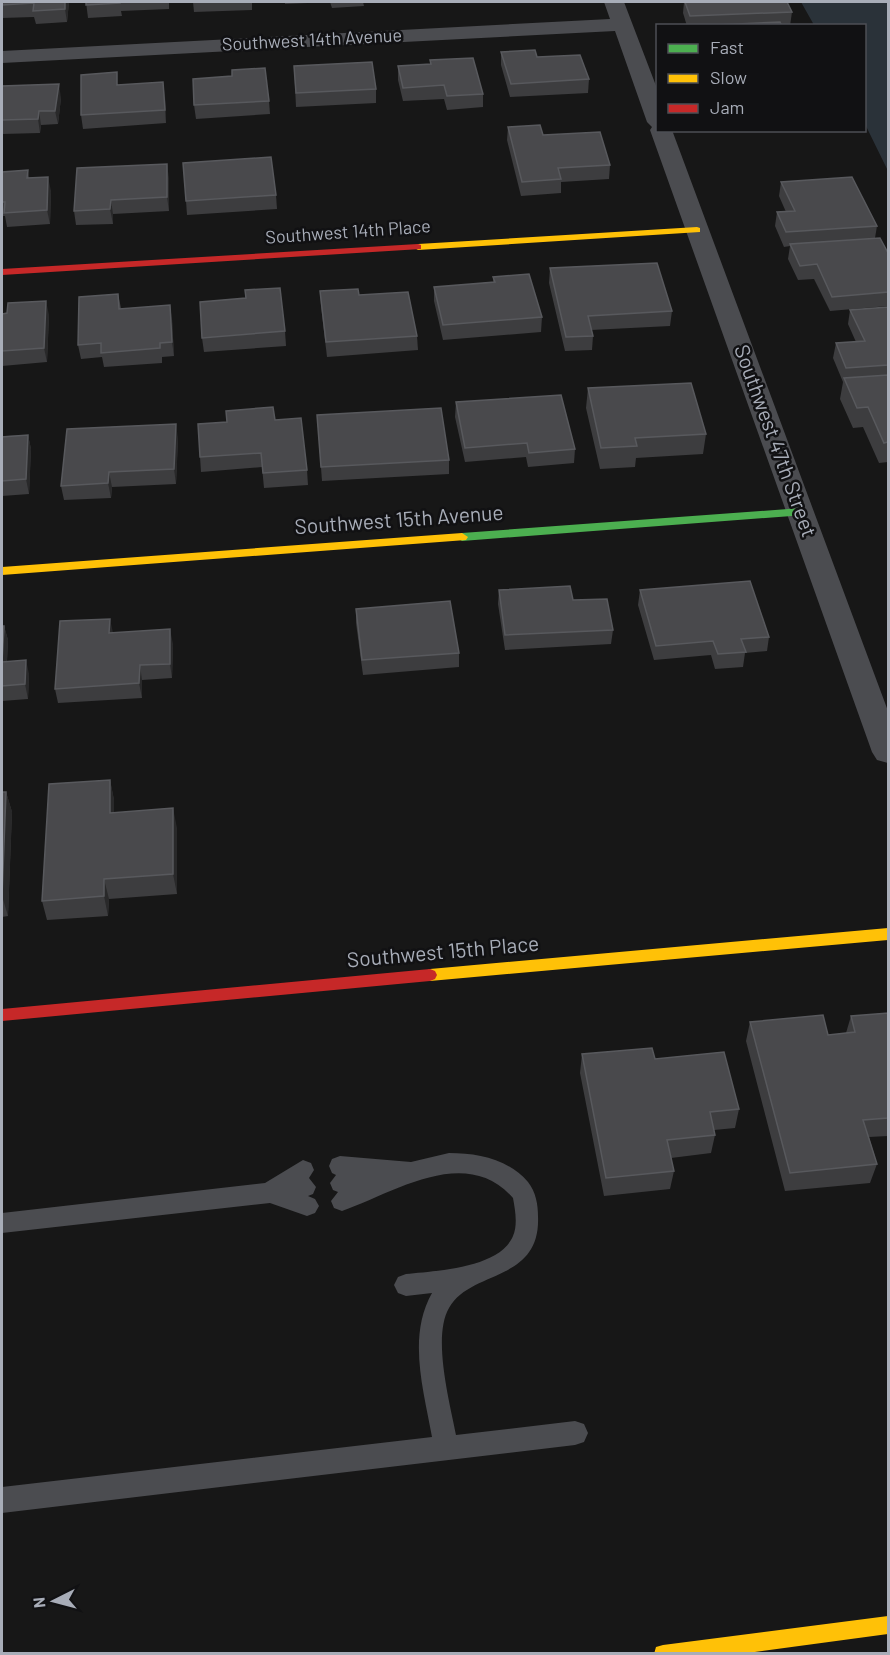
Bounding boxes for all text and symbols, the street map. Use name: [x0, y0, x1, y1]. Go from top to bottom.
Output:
street label: Southwest 14th Avenue: [221, 23, 403, 55]
legend: [656, 24, 866, 132]
text: Fast: [710, 36, 744, 58]
text: Slow: [710, 66, 747, 88]
text: Jam: [710, 96, 744, 118]
street label: Southwest 14th Place: [264, 214, 431, 248]
street label: Southwest 47th Street: [730, 341, 823, 540]
street label: Southwest 15th Avenue: [294, 499, 504, 538]
street label: Southwest 15th Place: [346, 930, 540, 971]
north arrow: [24, 1571, 84, 1631]
text: N: [29, 1596, 49, 1609]

